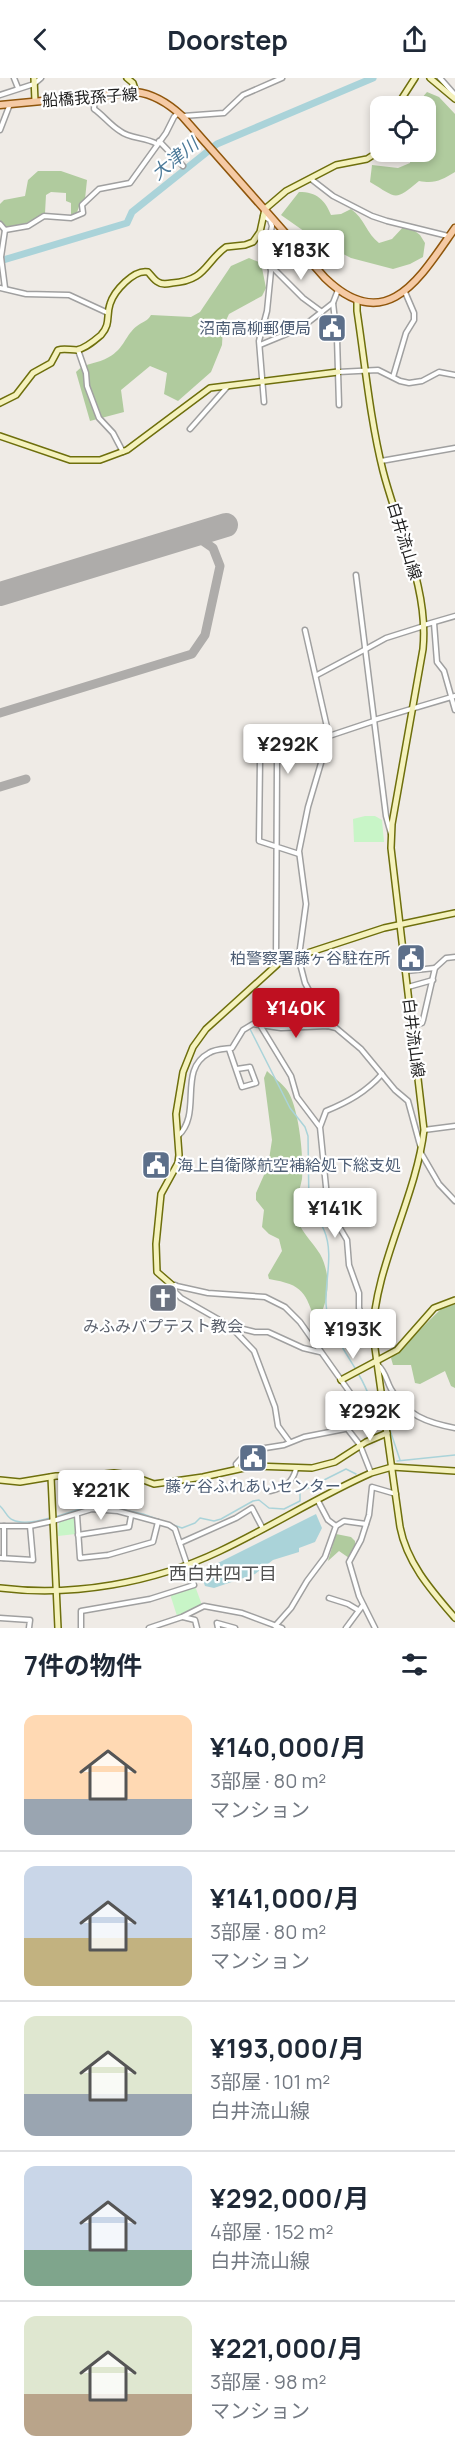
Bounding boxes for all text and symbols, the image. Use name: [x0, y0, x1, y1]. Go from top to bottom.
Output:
text: Doorstep: [167, 21, 288, 58]
icon: back: [24, 23, 57, 56]
icon: share: [398, 23, 431, 56]
street label: 船橋我孫子線: [41, 83, 139, 111]
map controls: [370, 96, 436, 162]
button: locate: [370, 96, 436, 162]
water label: 大津川: [146, 131, 204, 185]
pin: ¥183K: [259, 230, 343, 281]
text: ¥183K: [272, 236, 330, 263]
public building icon: 沼南高柳郵便局: [316, 312, 348, 344]
place label: 沼南高柳郵便局: [199, 317, 311, 339]
street label: 白井流山線: [383, 500, 427, 582]
pin: ¥292K: [246, 724, 330, 775]
text: ¥292K: [257, 730, 319, 757]
public building icon: 柏警察署藤ヶ谷駐在所: [395, 942, 427, 974]
place label: 柏警察署藤ヶ谷駐在所: [230, 947, 390, 969]
pin: ¥140K: [254, 988, 338, 1039]
text: ¥140K: [266, 994, 326, 1021]
street label: 白井流山線: [398, 997, 430, 1079]
public building icon: 海上自衛隊航空補給処下総支処: [140, 1149, 172, 1181]
place label: 海上自衛隊航空補給処下総支処: [177, 1154, 401, 1176]
pin: ¥141K: [293, 1188, 377, 1239]
text: ¥141K: [308, 1194, 362, 1221]
church icon: みふみバプテスト教会: [147, 1282, 179, 1314]
pin: ¥193K: [311, 1309, 395, 1360]
place label: みふみバプテスト教会: [83, 1315, 243, 1337]
text: ¥193K: [324, 1315, 382, 1342]
pin: ¥292K: [328, 1391, 412, 1442]
text: ¥292K: [339, 1397, 401, 1424]
public building icon: 藤ヶ谷ふれあいセンター: [237, 1442, 269, 1474]
pin: ¥221K: [59, 1470, 143, 1521]
place label: 藤ヶ谷ふれあいセンター: [165, 1475, 341, 1497]
text: ¥221K: [72, 1476, 130, 1503]
district label: 西白井四丁目: [169, 1561, 277, 1585]
text: 7件の物件: [24, 1647, 142, 1683]
icon: filters: [398, 1648, 431, 1681]
text: ¥140,000/月: [210, 1729, 367, 1765]
icon: home: [72, 1739, 144, 1811]
text: 3部屋 · 80 m²: [210, 1767, 326, 1794]
text: マンション: [210, 1796, 310, 1823]
text: ¥141,000/月: [210, 1880, 360, 1916]
icon: home: [72, 1890, 144, 1962]
text: 3部屋 · 80 m²: [210, 1918, 326, 1945]
text: マンション: [210, 1947, 310, 1974]
text: ¥193,000/月: [210, 2030, 365, 2066]
icon: home: [72, 2040, 144, 2112]
text: 3部屋 · 101 m²: [210, 2068, 330, 2095]
text: 白井流山線: [210, 2097, 310, 2124]
text: ¥292,000/月: [210, 2180, 370, 2216]
icon: home: [72, 2190, 144, 2262]
text: 4部屋 · 152 m²: [210, 2218, 333, 2245]
text: 白井流山線: [210, 2247, 310, 2274]
text: ¥221,000/月: [210, 2330, 364, 2366]
icon: home: [72, 2340, 144, 2412]
text: 3部屋 · 98 m²: [210, 2368, 327, 2395]
text: マンション: [210, 2397, 310, 2424]

